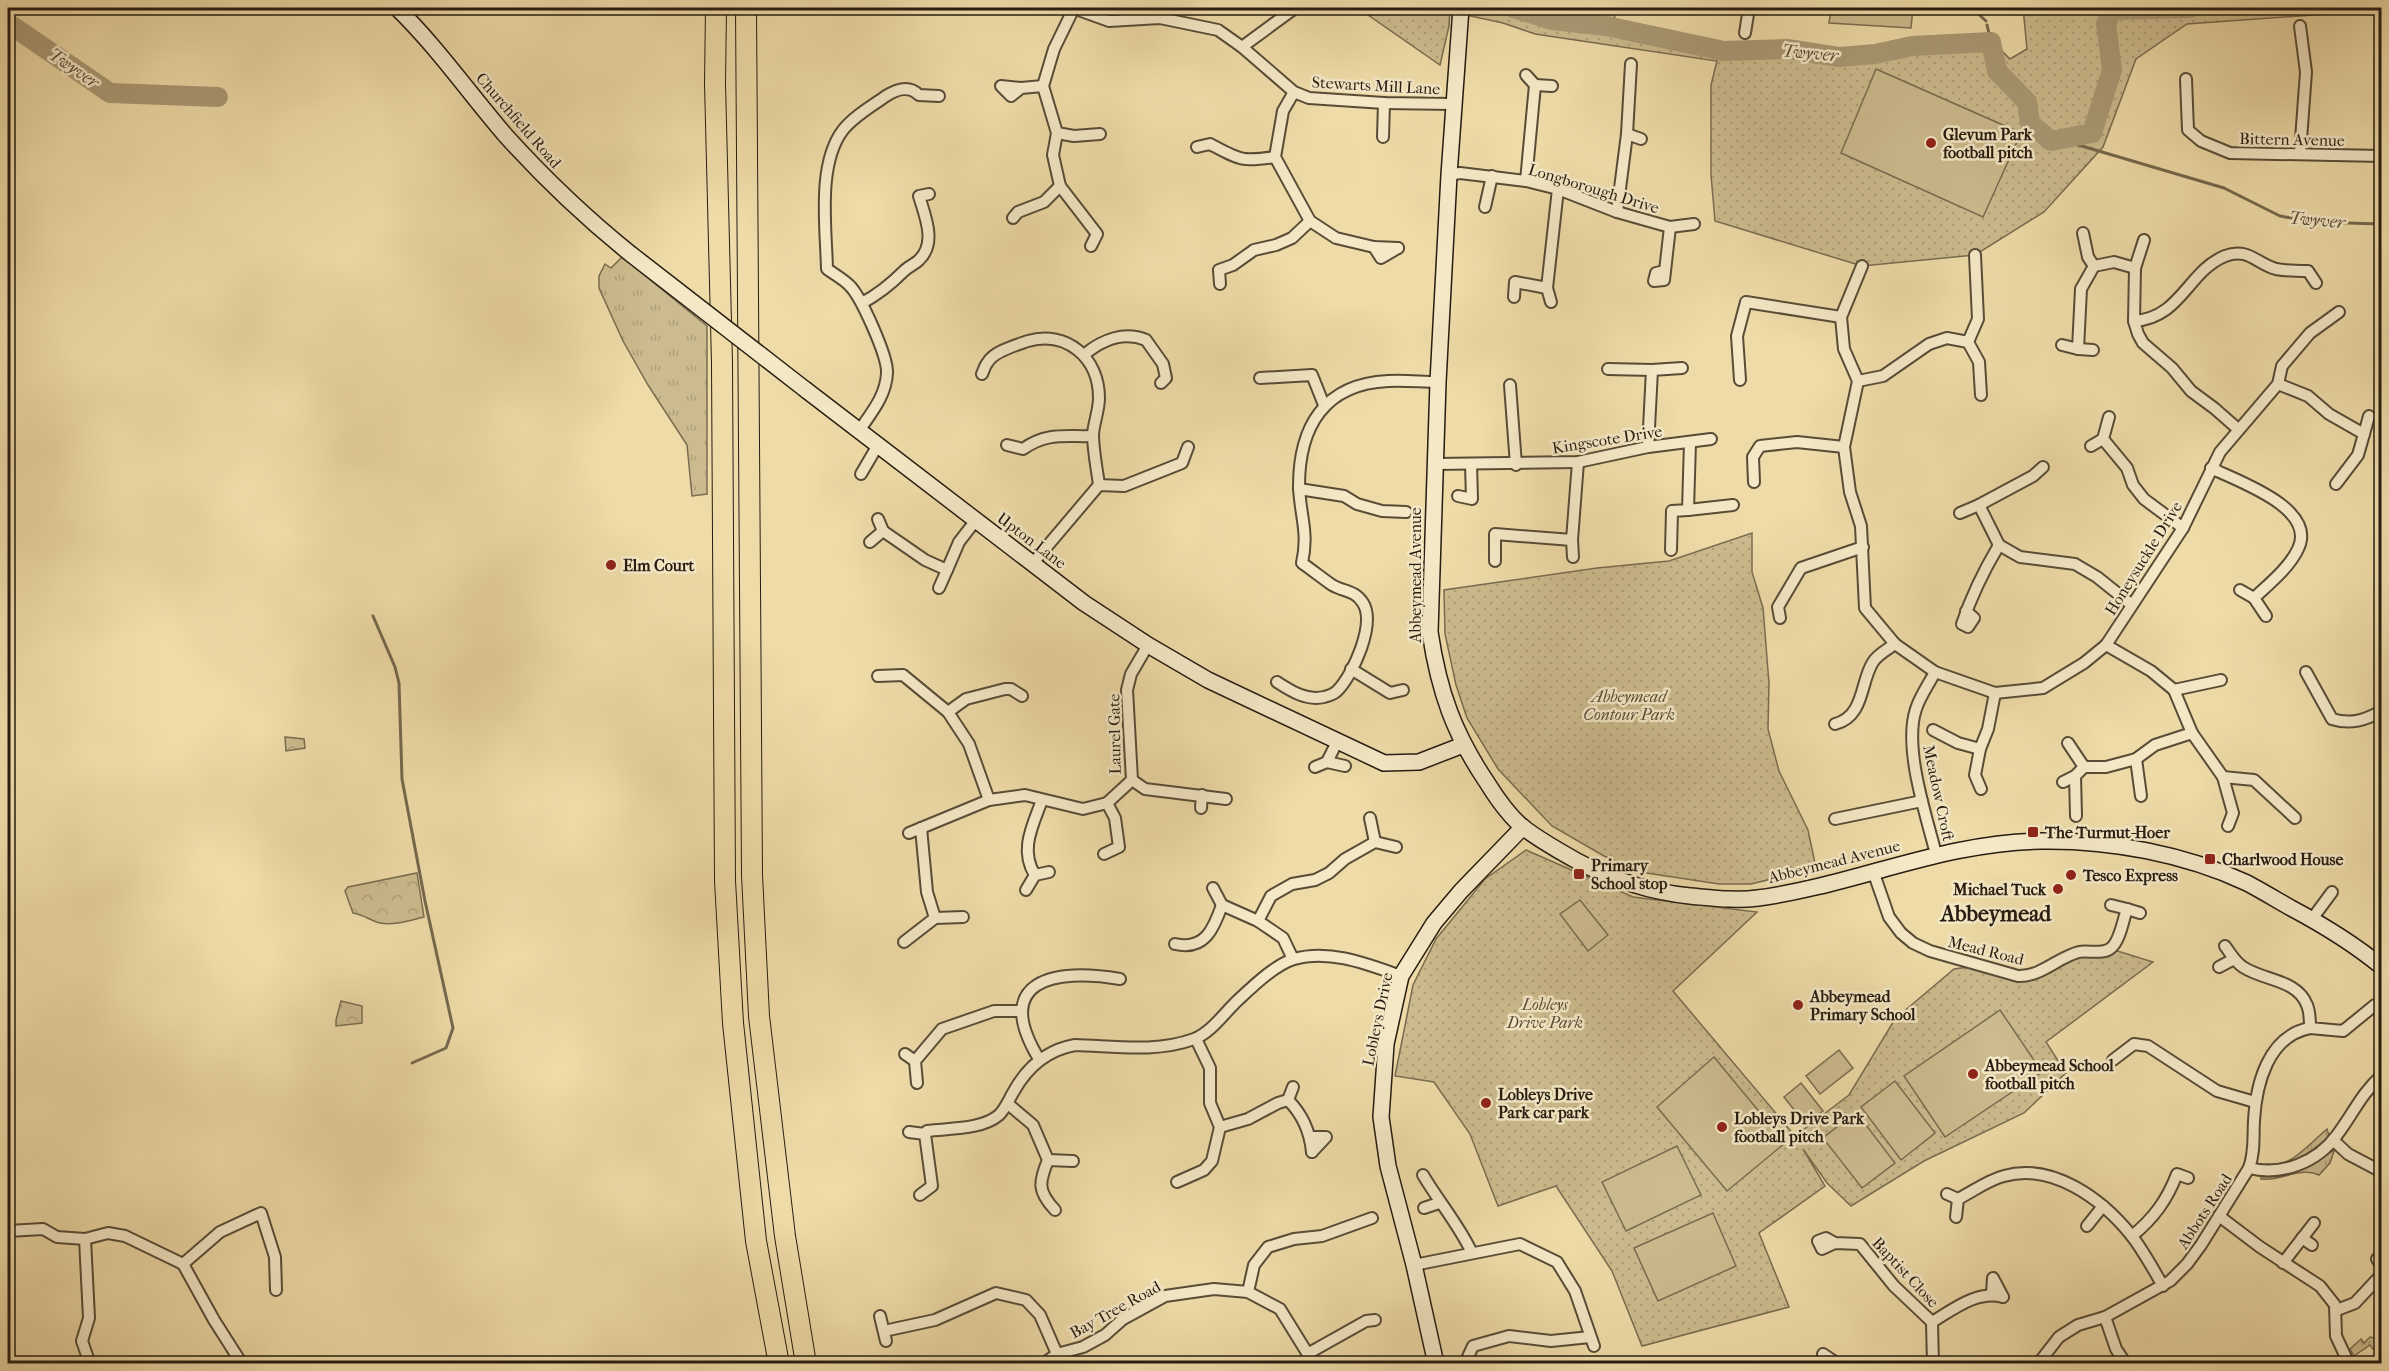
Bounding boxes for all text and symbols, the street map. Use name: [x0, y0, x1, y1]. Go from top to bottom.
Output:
water label: Twyver: [1781, 41, 1841, 67]
water label: Twyver: [45, 44, 105, 94]
street label: Churchfield Road: [472, 69, 565, 172]
street label: Stewarts Mill Lane: [1311, 73, 1441, 98]
place label: Glevum Park football pitch: [1942, 125, 2034, 163]
street label: Bittern Avenue: [2239, 129, 2345, 150]
marker: Glevum Park football pitch: [1924, 136, 1938, 150]
street label: Longborough Drive: [1526, 160, 1662, 217]
water label: Twyver: [2288, 208, 2348, 234]
street label: Kingscote Drive: [1551, 421, 1664, 458]
street label: Honeysuckle Drive: [2101, 498, 2186, 619]
street label: Abbeymead Avenue: [1406, 507, 1425, 644]
street label: Upton Lane: [993, 508, 1070, 573]
place label: Elm Court: [623, 556, 695, 575]
marker: Elm Court: [604, 558, 618, 572]
park label: Abbeymead Contour Park: [1583, 687, 1675, 724]
street label: Laurel Gate: [1104, 693, 1125, 775]
street label: Meadow Croft: [1919, 743, 1958, 843]
place label: The Turmut-Hoer: [2044, 823, 2171, 842]
marker: The Turmut-Hoer: [2026, 825, 2040, 839]
street label: Abbeymead Avenue: [1765, 836, 1902, 887]
place label: Charlwood House: [2222, 850, 2343, 869]
marker: Charlwood House: [2203, 852, 2217, 866]
place label: Primary School stop: [1591, 856, 1668, 894]
place label: Tesco Express: [2082, 866, 2178, 886]
marker: Primary School stop: [1572, 867, 1586, 881]
marker: Tesco Express: [2064, 868, 2078, 882]
place label: Michael Tuck: [1952, 880, 2047, 899]
marker: Michael Tuck: [2051, 882, 2065, 896]
district label: Abbeymead: [1939, 901, 2052, 927]
street label: Mead Road: [1946, 932, 2026, 969]
street label: Lobleys Drive: [1358, 971, 1397, 1067]
place label: Abbeymead Primary School: [1809, 987, 1916, 1025]
park label: Lobleys Drive Park: [1506, 995, 1583, 1032]
marker: Abbeymead Primary School: [1791, 998, 1805, 1012]
place label: Abbeymead School football pitch: [1984, 1056, 2114, 1094]
marker: Abbeymead School football pitch: [1966, 1067, 1980, 1081]
place label: Lobleys Drive Park car park: [1498, 1085, 1593, 1123]
marker: Lobleys Drive Park car park: [1479, 1096, 1493, 1110]
place label: Lobleys Drive Park football pitch: [1733, 1109, 1865, 1147]
marker: Lobleys Drive Park football pitch: [1715, 1120, 1729, 1134]
street label: Abbots Road: [2173, 1170, 2236, 1253]
street label: Baptist Close: [1868, 1233, 1943, 1311]
street label: Bay Tree Road: [1067, 1277, 1164, 1342]

